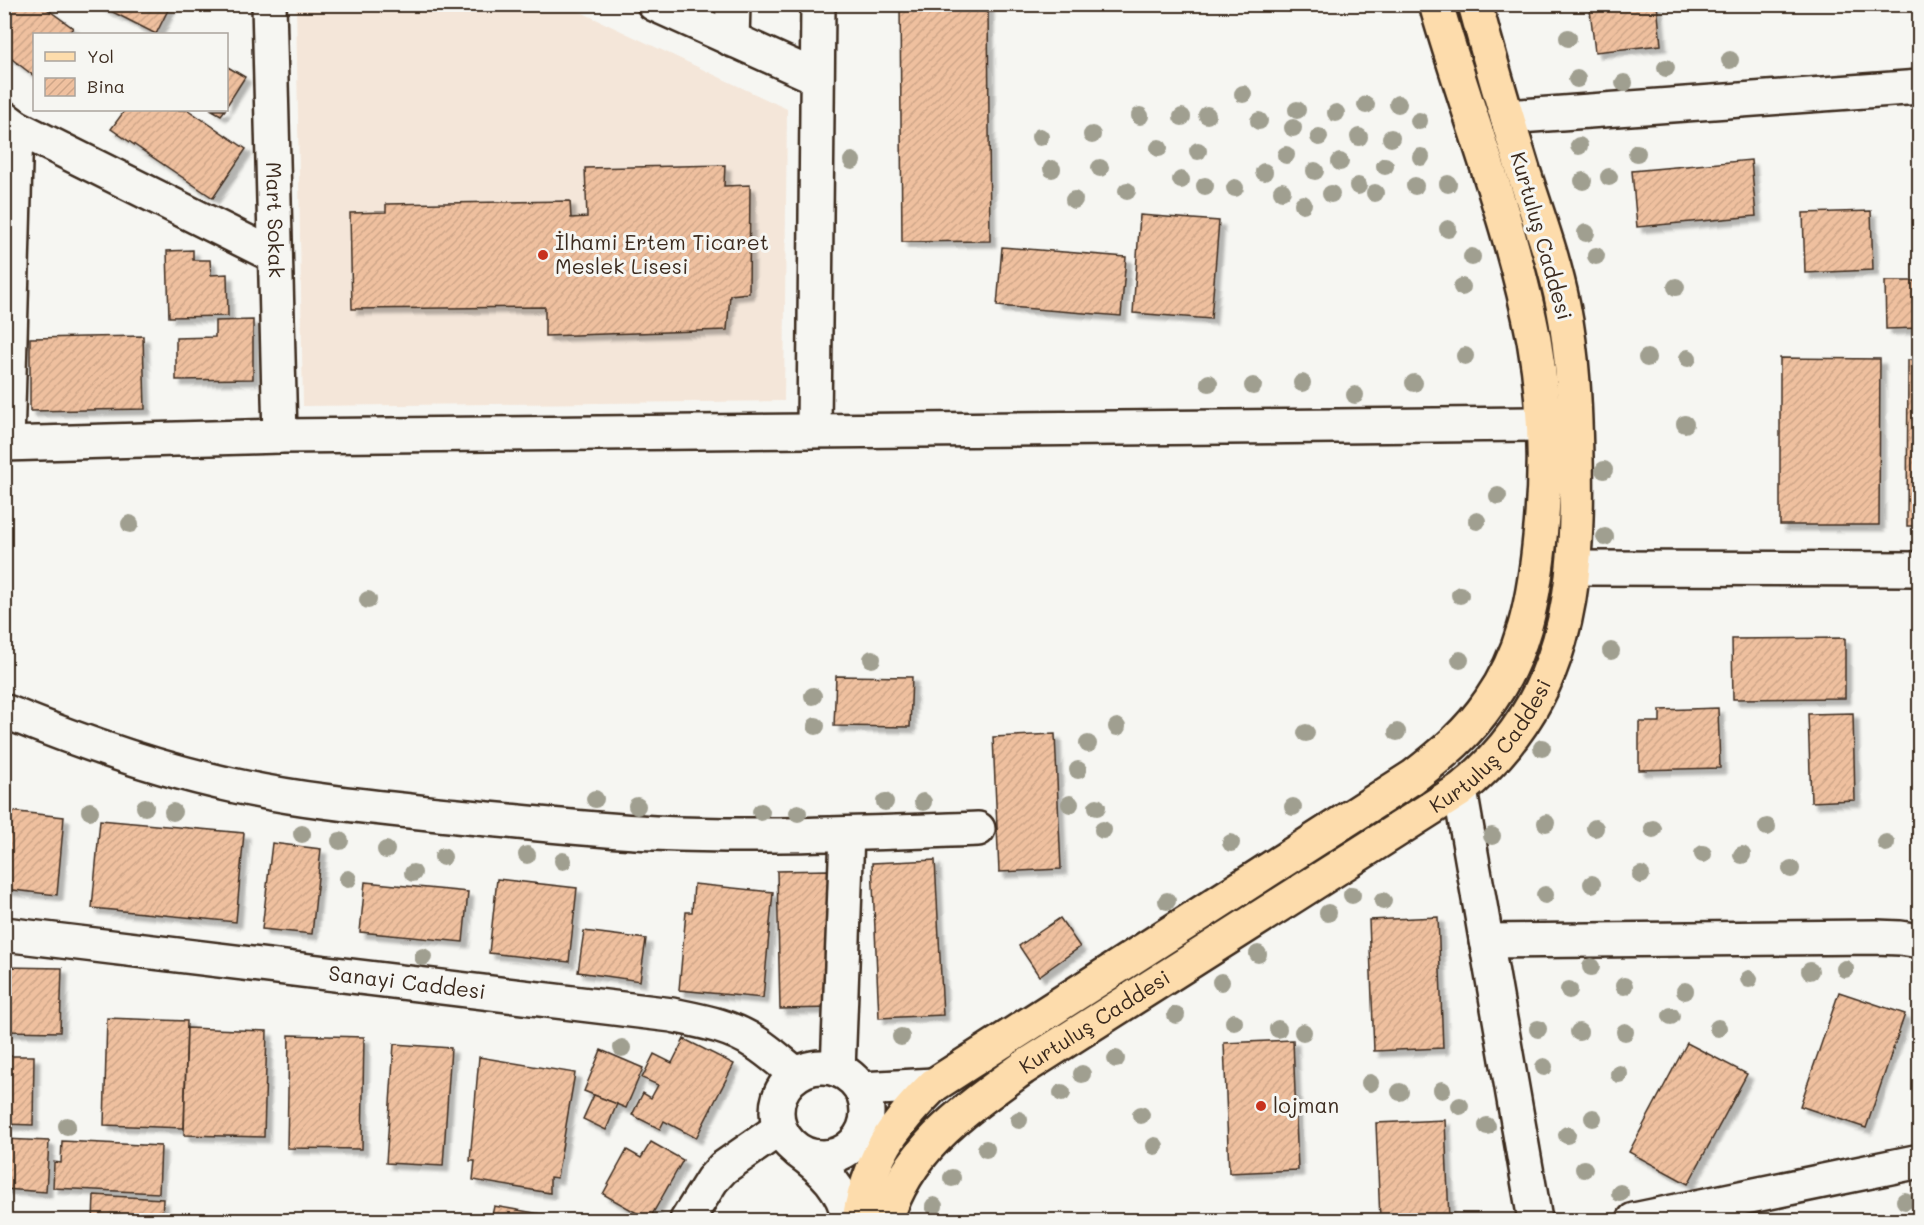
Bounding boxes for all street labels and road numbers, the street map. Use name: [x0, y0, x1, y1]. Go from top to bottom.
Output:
street label: Kurtuluş Caddesi: [1506, 148, 1579, 323]
street label: Mart Sokak: [261, 162, 291, 278]
street label: Kurtuluş Caddesi: [1424, 674, 1556, 818]
street label: Sanayi Caddesi: [327, 958, 487, 1004]
street label: Kurtuluş Caddesi: [1014, 963, 1175, 1079]

